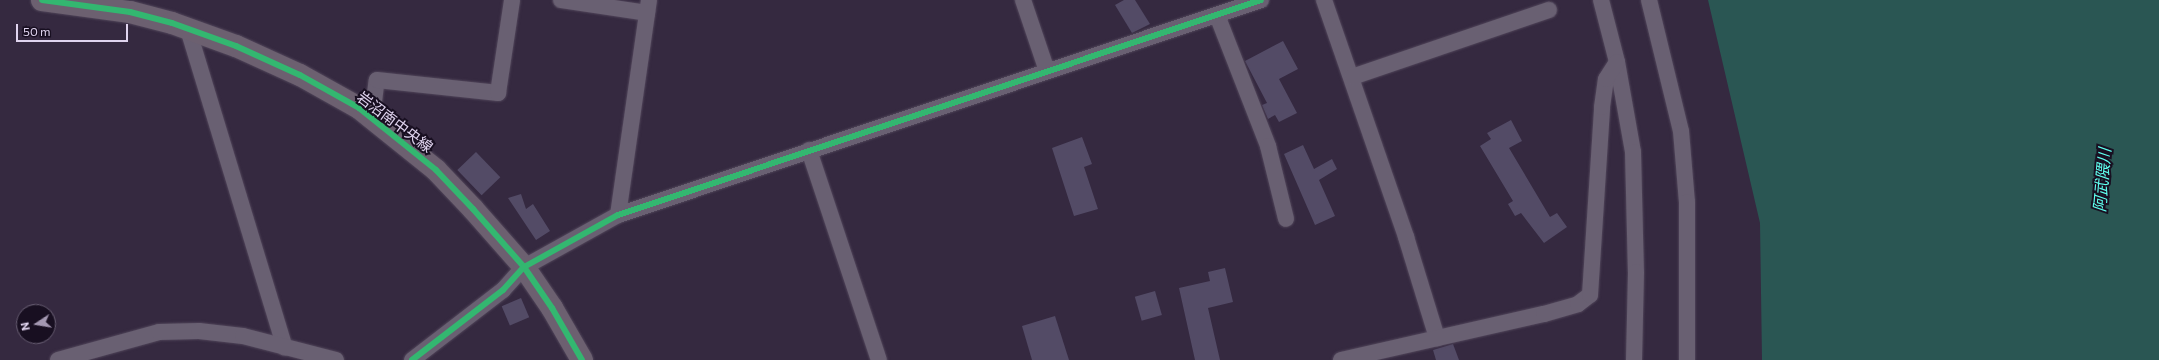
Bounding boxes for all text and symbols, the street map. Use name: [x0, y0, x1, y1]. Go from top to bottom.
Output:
scale bar: [18, 16, 130, 42]
text: 50 m: [23, 24, 51, 38]
street label: 岩沼南中央線: [354, 88, 436, 156]
water label: 阿武隈川: [2090, 147, 2114, 213]
north arrow: [16, 304, 56, 344]
text: N: [18, 321, 32, 332]

